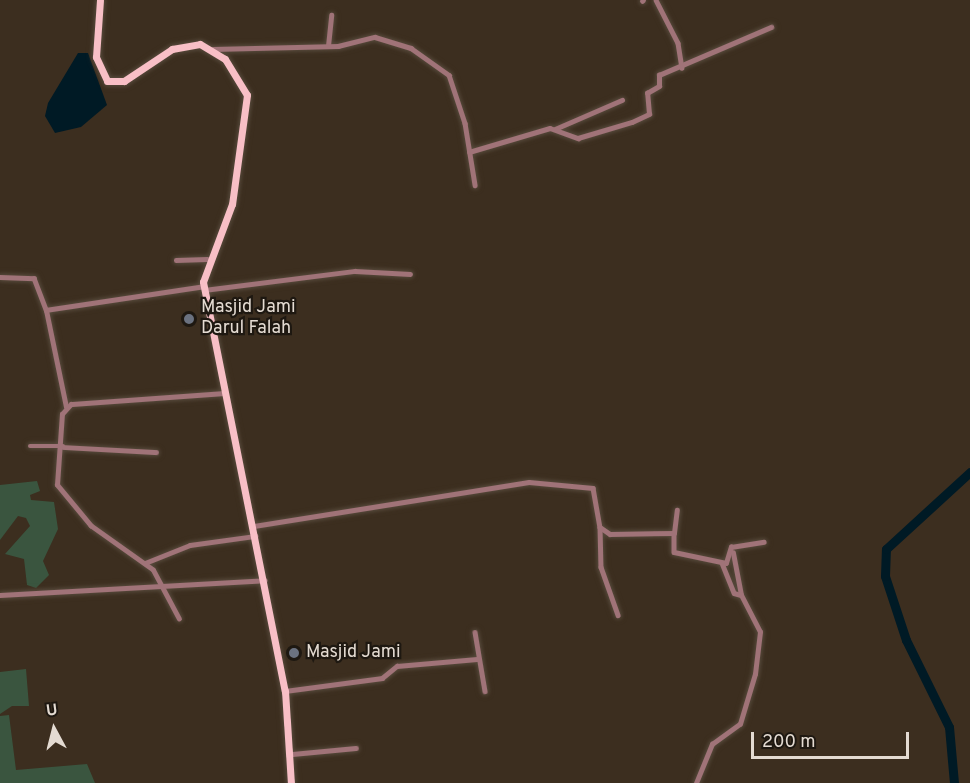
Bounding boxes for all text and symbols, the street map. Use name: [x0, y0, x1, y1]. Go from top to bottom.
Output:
place label: Masjid Jami Darul Falah: [201, 298, 296, 340]
marker: Masjid Jami Darul Falah: [182, 312, 196, 326]
place label: Masjid Jami: [306, 642, 401, 664]
marker: Masjid Jami: [287, 646, 301, 660]
north arrow: [24, 699, 84, 759]
text: U: [45, 701, 59, 722]
scale bar: [754, 720, 912, 758]
text: 200 m: [762, 731, 815, 754]

